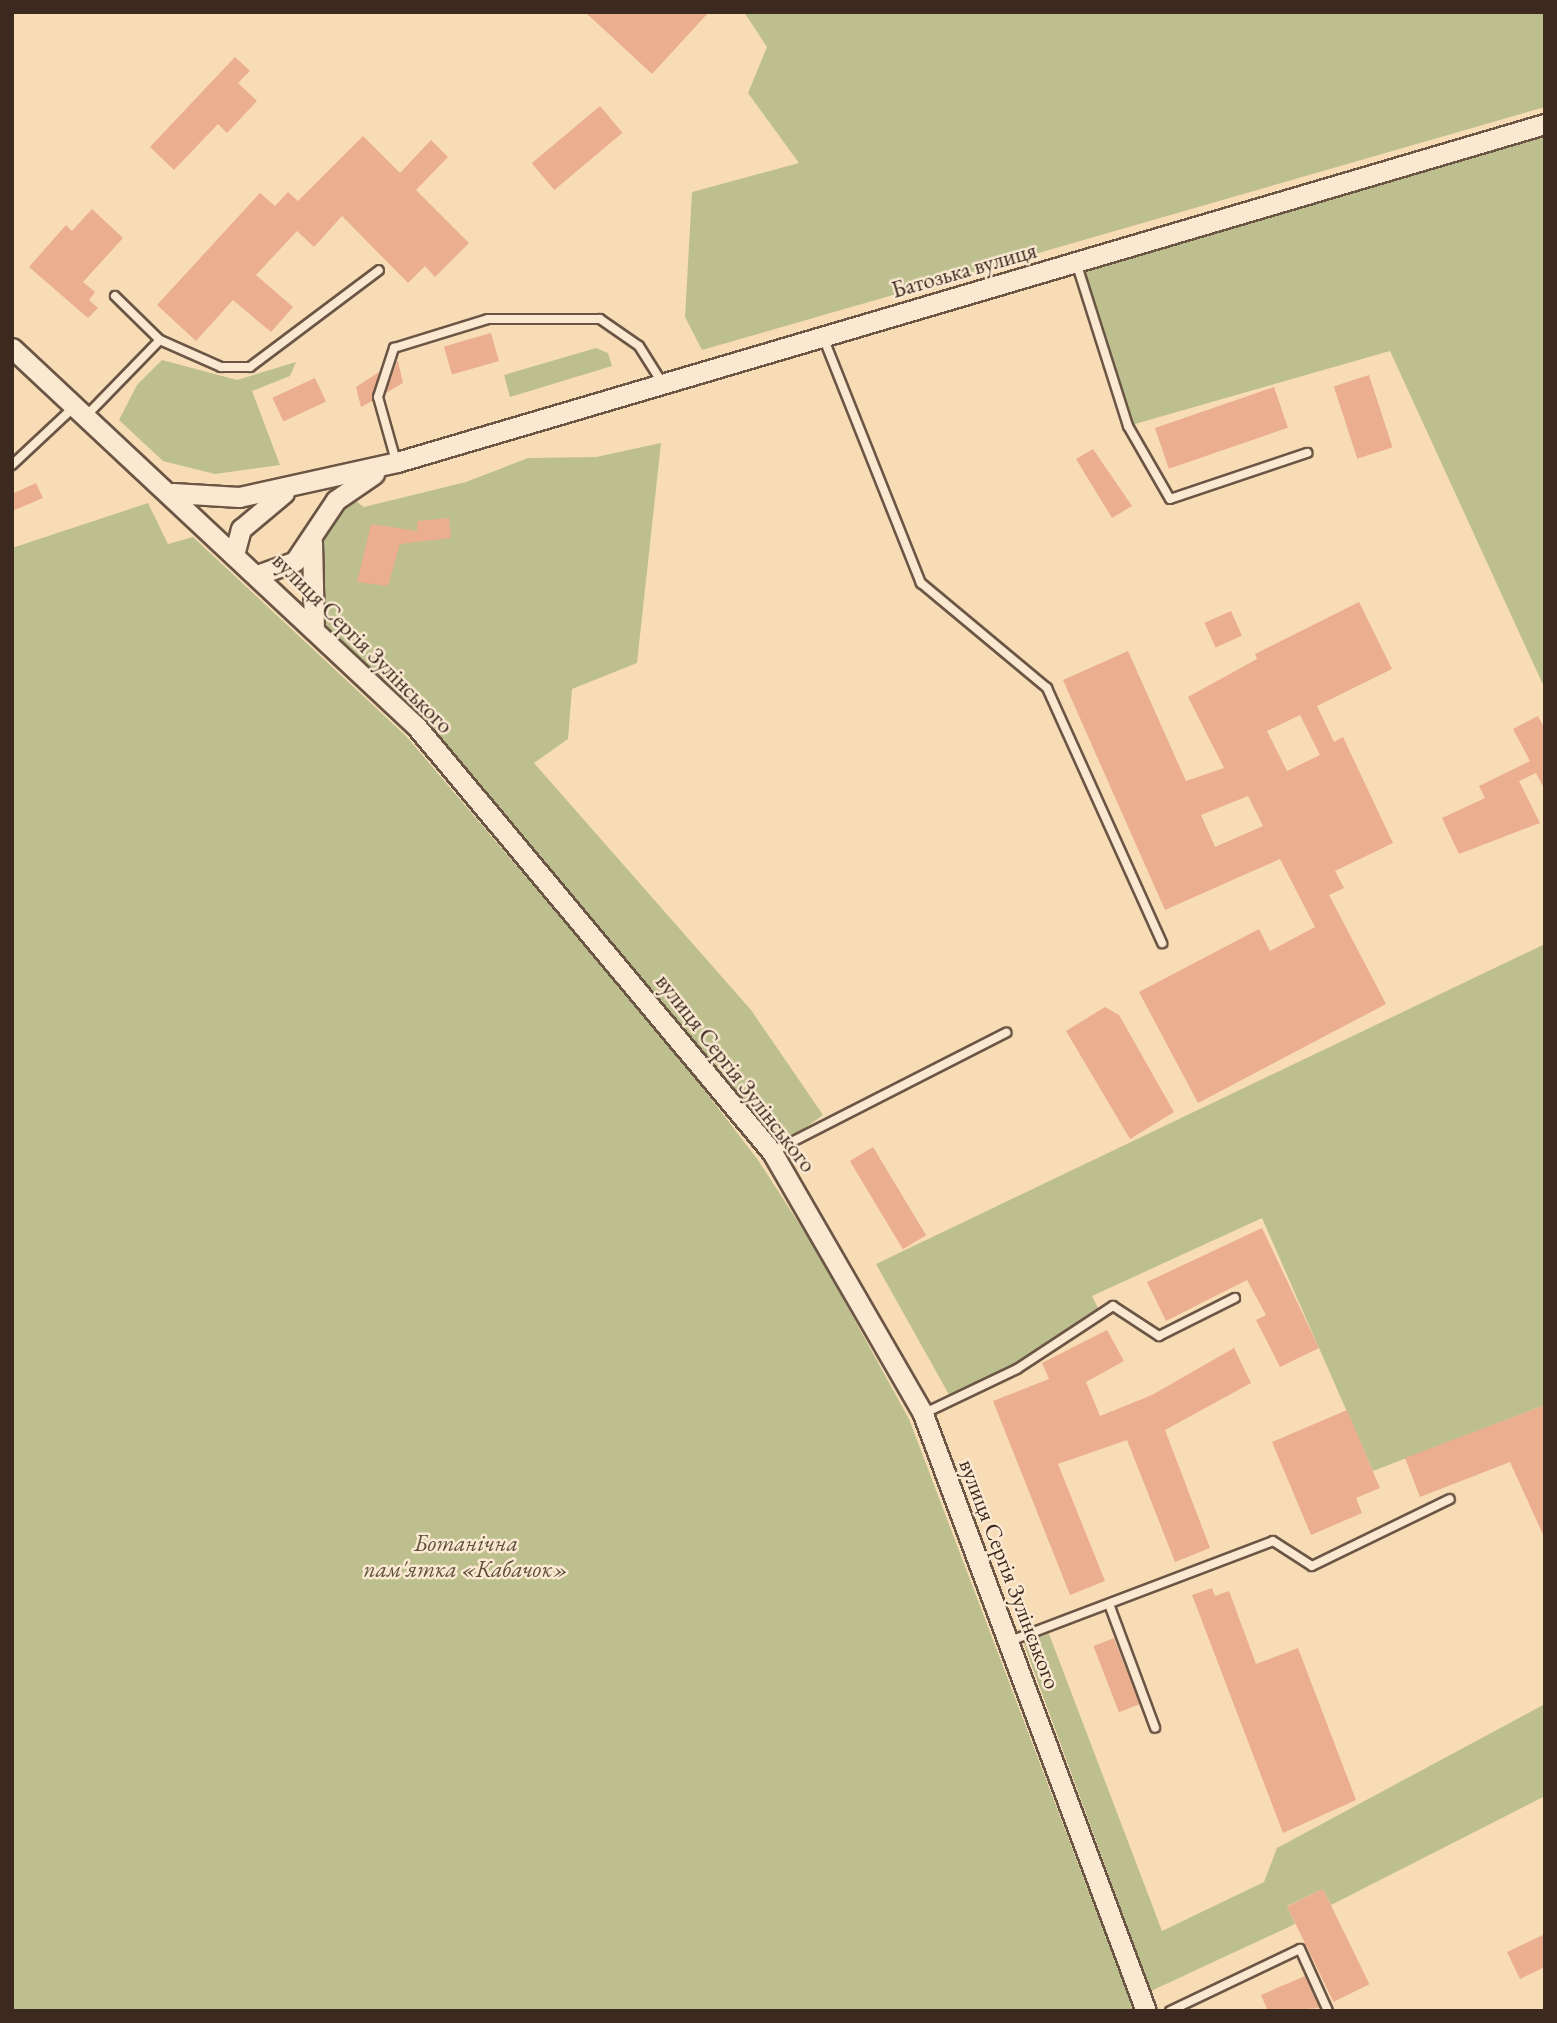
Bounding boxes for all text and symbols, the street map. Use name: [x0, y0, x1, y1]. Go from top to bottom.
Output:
street label: Батозька вулиця: [888, 236, 1040, 304]
street label: вулиця Сергія Зулінського: [267, 547, 459, 739]
street label: вулиця Сергія Зулінського: [650, 968, 822, 1178]
street label: вулиця Сергія Зулінського: [953, 1455, 1067, 1693]
park label: Ботанічна пам'ятка «Кабачок»: [364, 1529, 568, 1583]

